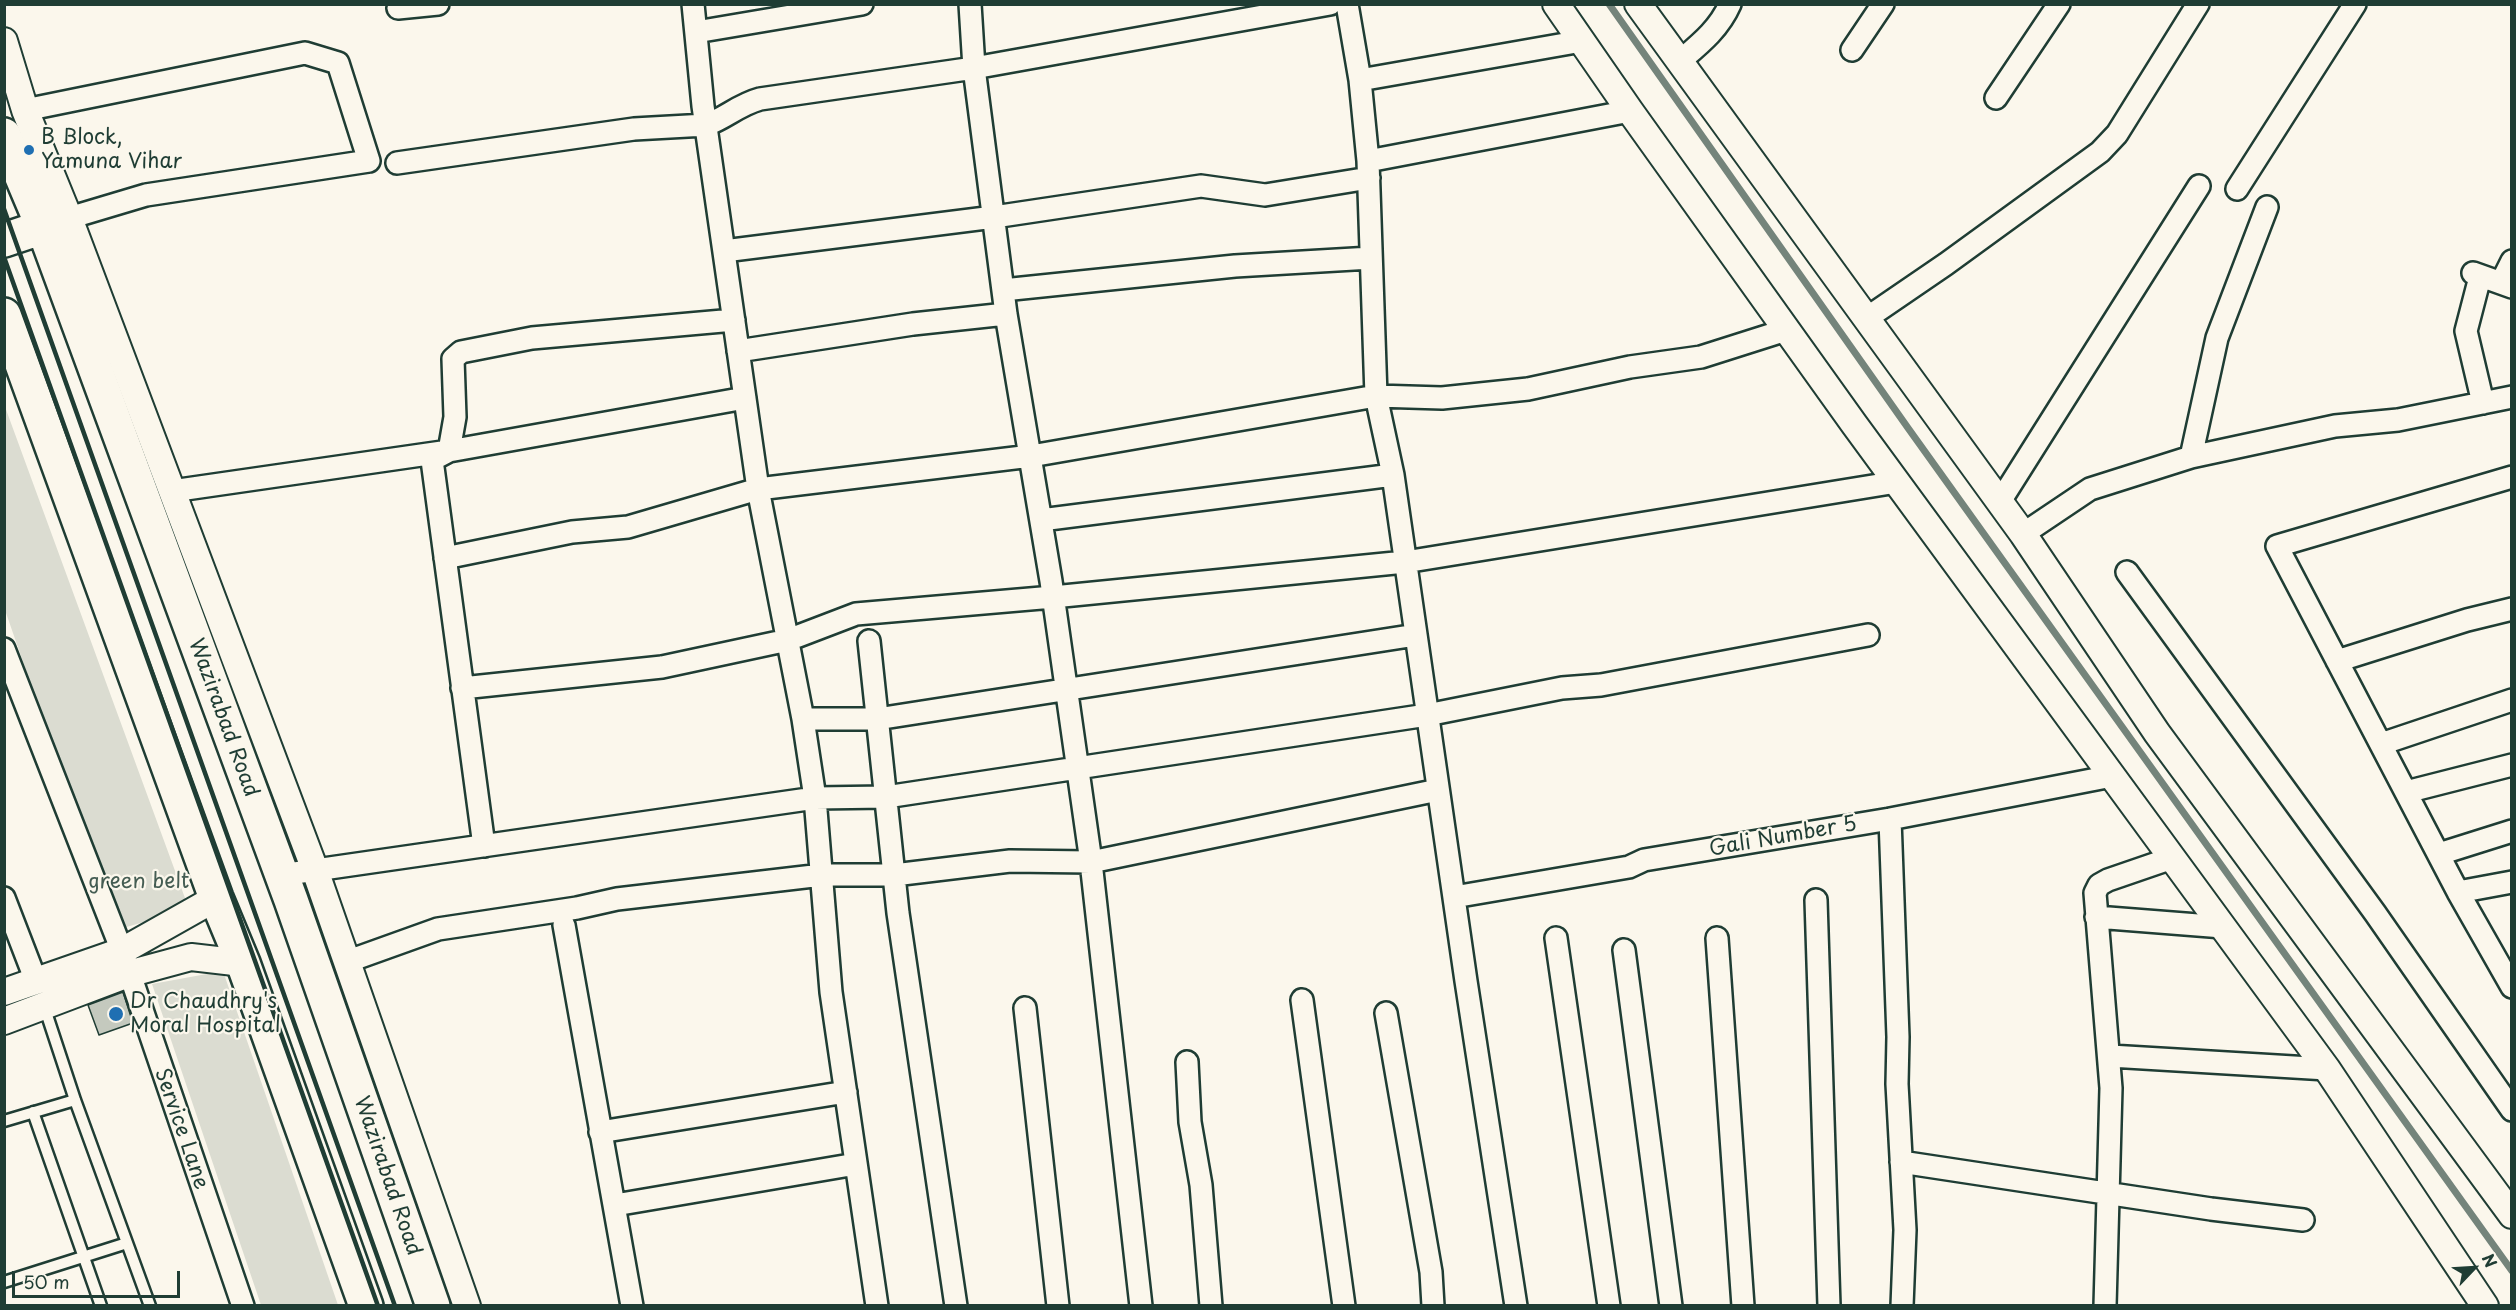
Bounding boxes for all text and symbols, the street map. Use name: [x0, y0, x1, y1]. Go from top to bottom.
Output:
place label: B Block, Yamuna Vihar: [41, 125, 182, 175]
marker: B Block, Yamuna Vihar: [22, 143, 36, 157]
street label: Wazirabad Road: [183, 635, 263, 801]
street label: Gali Number 5: [1707, 812, 1859, 862]
park label: green belt: [89, 869, 189, 895]
place label: Dr Chaudhry's Moral Hospital: [130, 989, 281, 1039]
marker: Dr Chaudhry's Moral Hospital: [107, 1005, 125, 1023]
street label: Service Lane: [149, 1065, 213, 1193]
street label: Wazirabad Road: [348, 1093, 426, 1259]
north arrow: [2444, 1238, 2504, 1298]
text: N: [2477, 1250, 2504, 1271]
scale bar: [15, 1259, 183, 1297]
text: 50 m: [23, 1268, 70, 1295]

